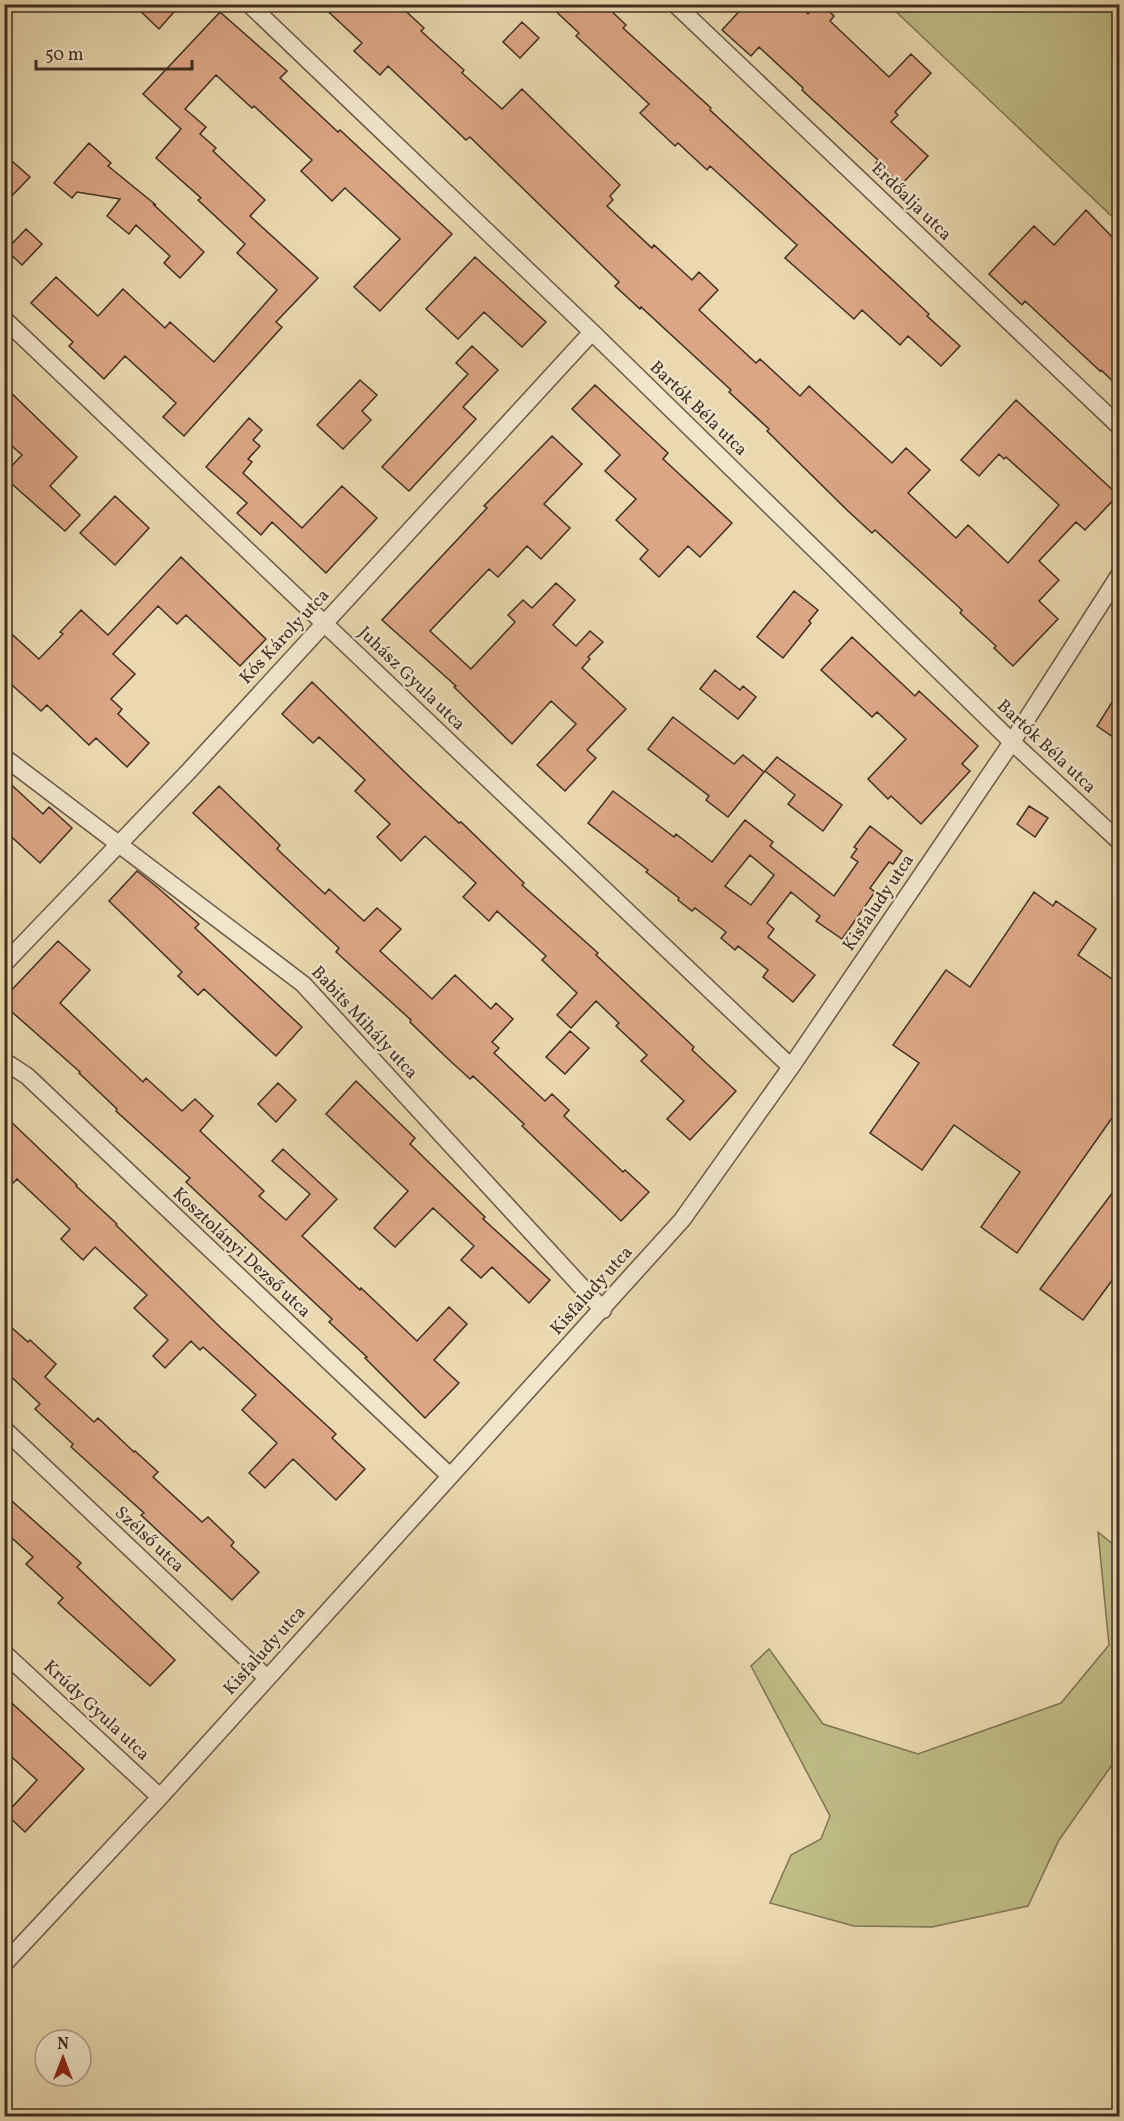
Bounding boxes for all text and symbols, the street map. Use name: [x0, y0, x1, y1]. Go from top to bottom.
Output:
scale bar: [36, 33, 192, 71]
text: 50 m: [45, 43, 84, 68]
street label: Erdőalja utca: [865, 157, 957, 247]
street label: Bartók Béla utca: [643, 356, 753, 462]
street label: Kós Károly utca: [234, 584, 336, 690]
street label: Juhász Gyula utca: [352, 621, 470, 737]
street label: Bartók Béla utca: [991, 694, 1101, 800]
street label: Kisfaludy utca: [837, 849, 921, 957]
street label: Babits Mihály utca: [305, 961, 423, 1085]
street label: Kosztolányi Dezső utca: [166, 1182, 316, 1324]
street label: Kisfaludy utca: [545, 1241, 639, 1341]
street label: Szélső utca: [109, 1501, 189, 1579]
street label: Kisfaludy utca: [218, 1601, 312, 1701]
street label: Krúdy Gyula utca: [37, 1655, 155, 1767]
north arrow: [33, 2028, 93, 2088]
text: N: [57, 2034, 69, 2056]

